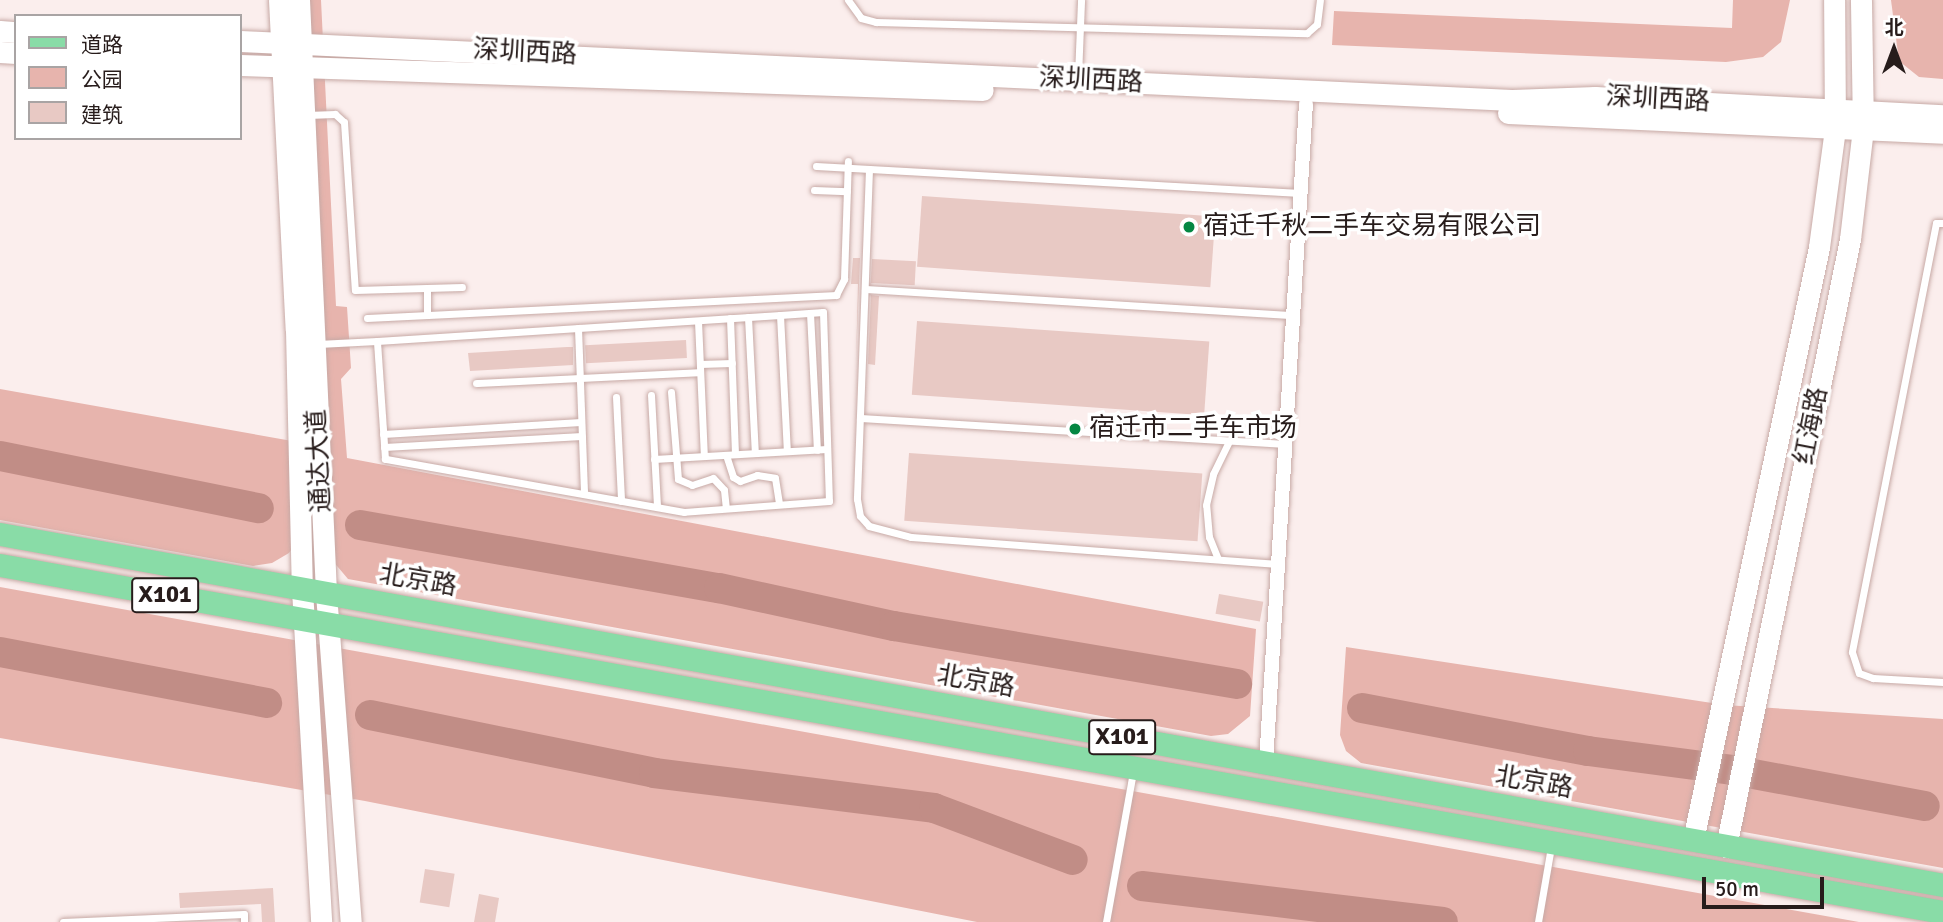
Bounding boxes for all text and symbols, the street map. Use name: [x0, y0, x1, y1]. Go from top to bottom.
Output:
legend: [14, 14, 242, 140]
north arrow: [1859, 14, 1929, 84]
text: 北: [1884, 16, 1904, 40]
text: 道路: [81, 32, 123, 58]
street label: 深圳西路: [472, 35, 578, 71]
street label: 深圳西路: [1038, 63, 1144, 99]
text: 公园: [81, 67, 123, 93]
street label: 深圳西路: [1605, 82, 1711, 118]
text: 建筑: [81, 102, 123, 128]
place label: 宿迁千秋二手车交易有限公司: [1203, 211, 1541, 243]
marker: 宿迁千秋二手车交易有限公司: [1181, 219, 1197, 235]
street label: 红海路: [1789, 385, 1835, 467]
street label: 通达大道: [302, 408, 338, 514]
place label: 宿迁市二手车市场: [1089, 413, 1297, 445]
marker: 宿迁市二手车市场: [1067, 421, 1083, 437]
street label: 北京路: [377, 559, 459, 603]
road number: X101: [130, 574, 200, 616]
street label: 北京路: [935, 660, 1017, 704]
road number: X101: [1087, 716, 1157, 758]
street label: 北京路: [1493, 761, 1575, 805]
scale bar: [1705, 862, 1828, 906]
text: 50 m: [1715, 876, 1759, 902]

